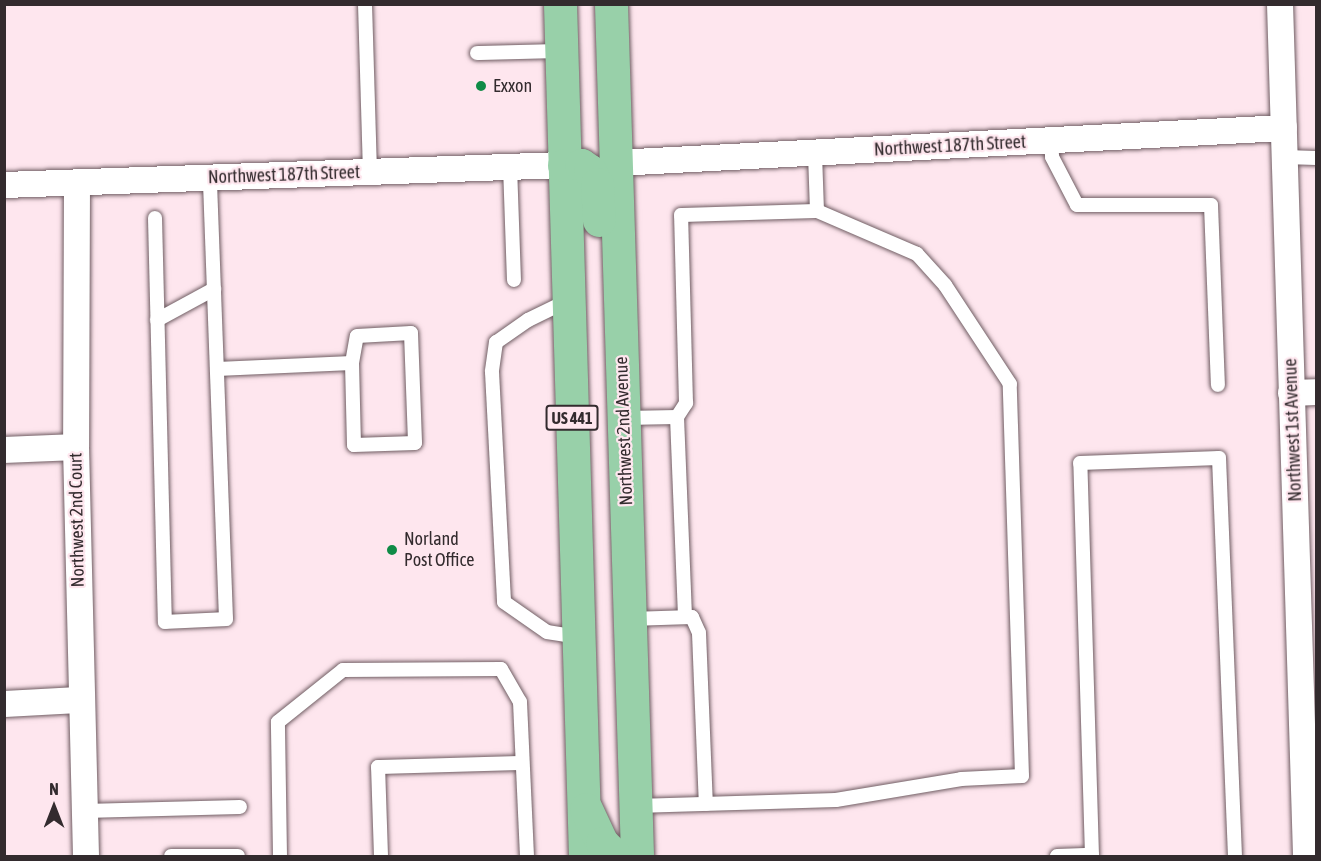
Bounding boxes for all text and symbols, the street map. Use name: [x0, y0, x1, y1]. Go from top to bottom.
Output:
place label: Exxon: [493, 75, 532, 97]
marker: Exxon: [474, 79, 488, 93]
street label: Northwest 187th Street: [873, 131, 1027, 161]
street label: Northwest 187th Street: [208, 162, 360, 188]
street label: Northwest 2nd Avenue: [611, 356, 637, 506]
street label: Northwest 1st Avenue: [1280, 358, 1306, 502]
road number: US 441: [545, 405, 599, 431]
street label: Northwest 2nd Court: [65, 453, 89, 587]
place label: Norland Post Office: [404, 529, 474, 572]
marker: Norland Post Office: [385, 543, 399, 557]
north arrow: [24, 777, 84, 837]
text: N: [49, 780, 59, 798]

